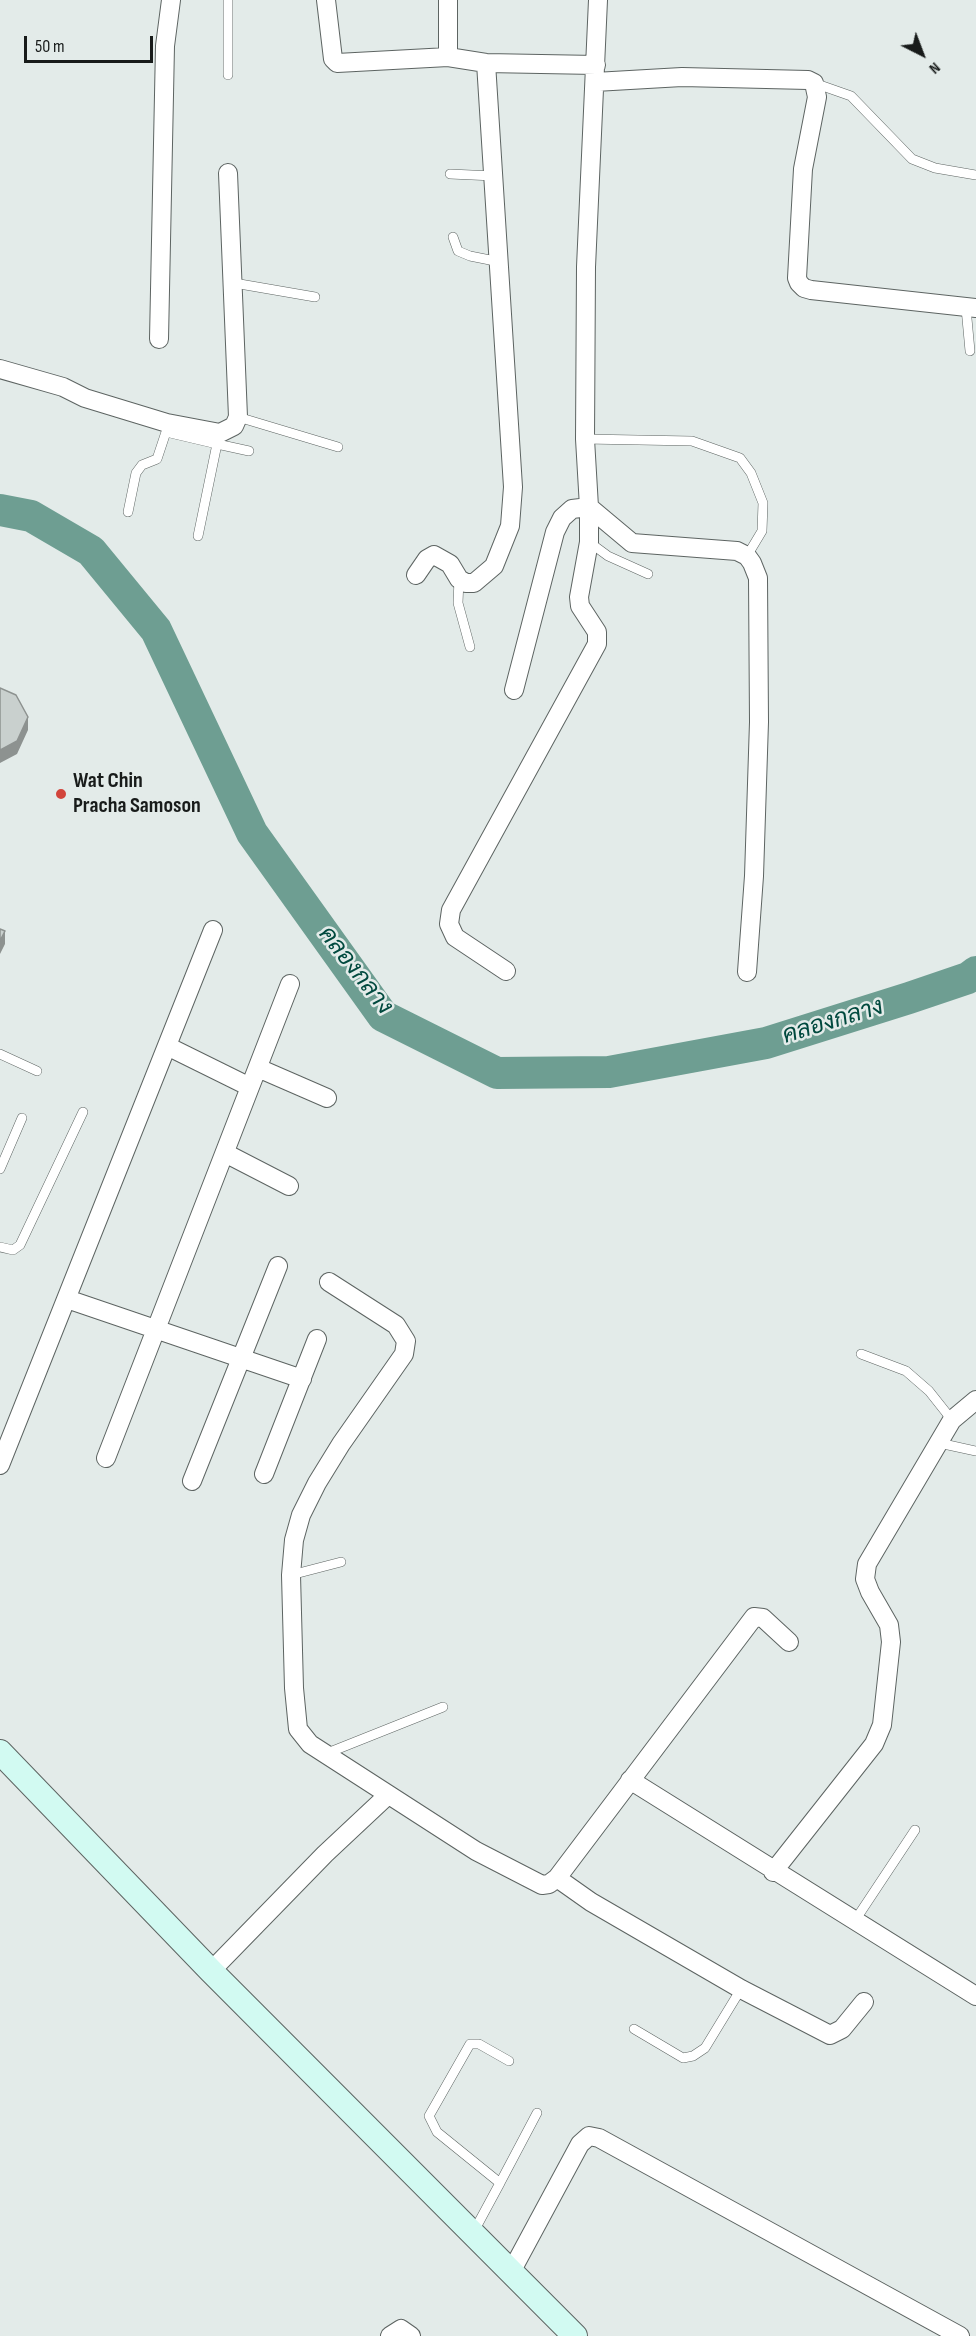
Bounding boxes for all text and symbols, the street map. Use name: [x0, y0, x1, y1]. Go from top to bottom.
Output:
scale bar: [27, 24, 156, 62]
north arrow: [892, 24, 952, 84]
text: 50 m: [35, 36, 65, 57]
text: N: [925, 58, 944, 78]
place label: Wat Chin Pracha Samoson: [73, 768, 201, 819]
marker: Wat Chin Pracha Samoson: [54, 787, 68, 801]
water label: คลองกลาง: [312, 921, 398, 1021]
water label: คลองกลาง: [779, 993, 887, 1051]

